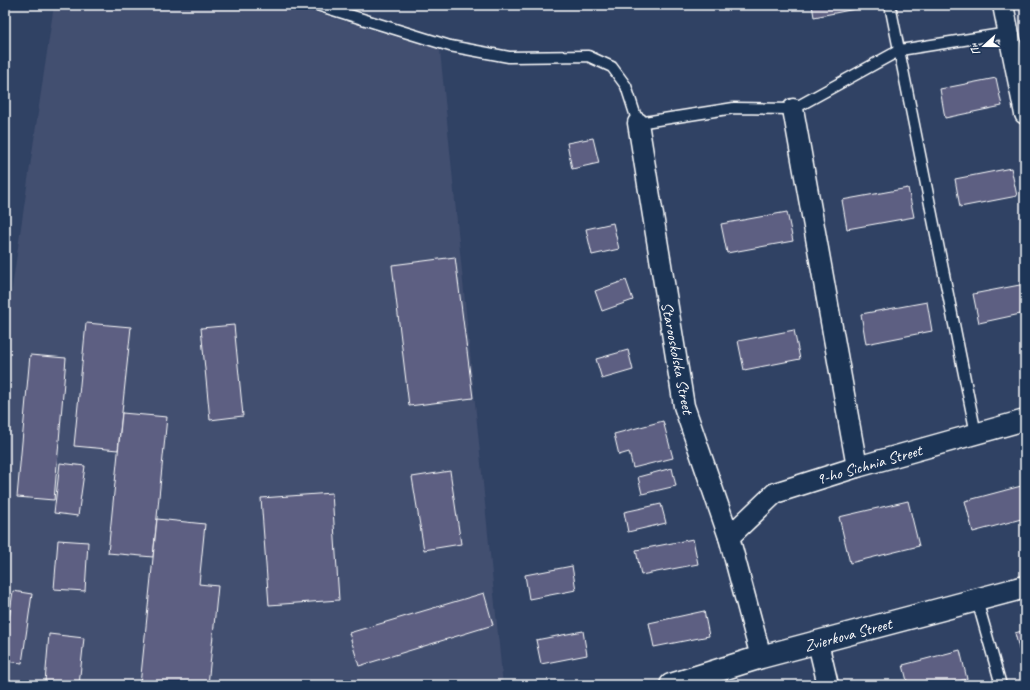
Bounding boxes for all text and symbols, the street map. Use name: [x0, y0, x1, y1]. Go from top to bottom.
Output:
north arrow: [964, 26, 1004, 66]
text: Пн: [966, 41, 983, 57]
street label: Starooskolska Street: [656, 300, 698, 417]
street label: 9-ho Sichnia Street: [814, 440, 926, 490]
street label: Zvierkova Street: [802, 613, 895, 656]

